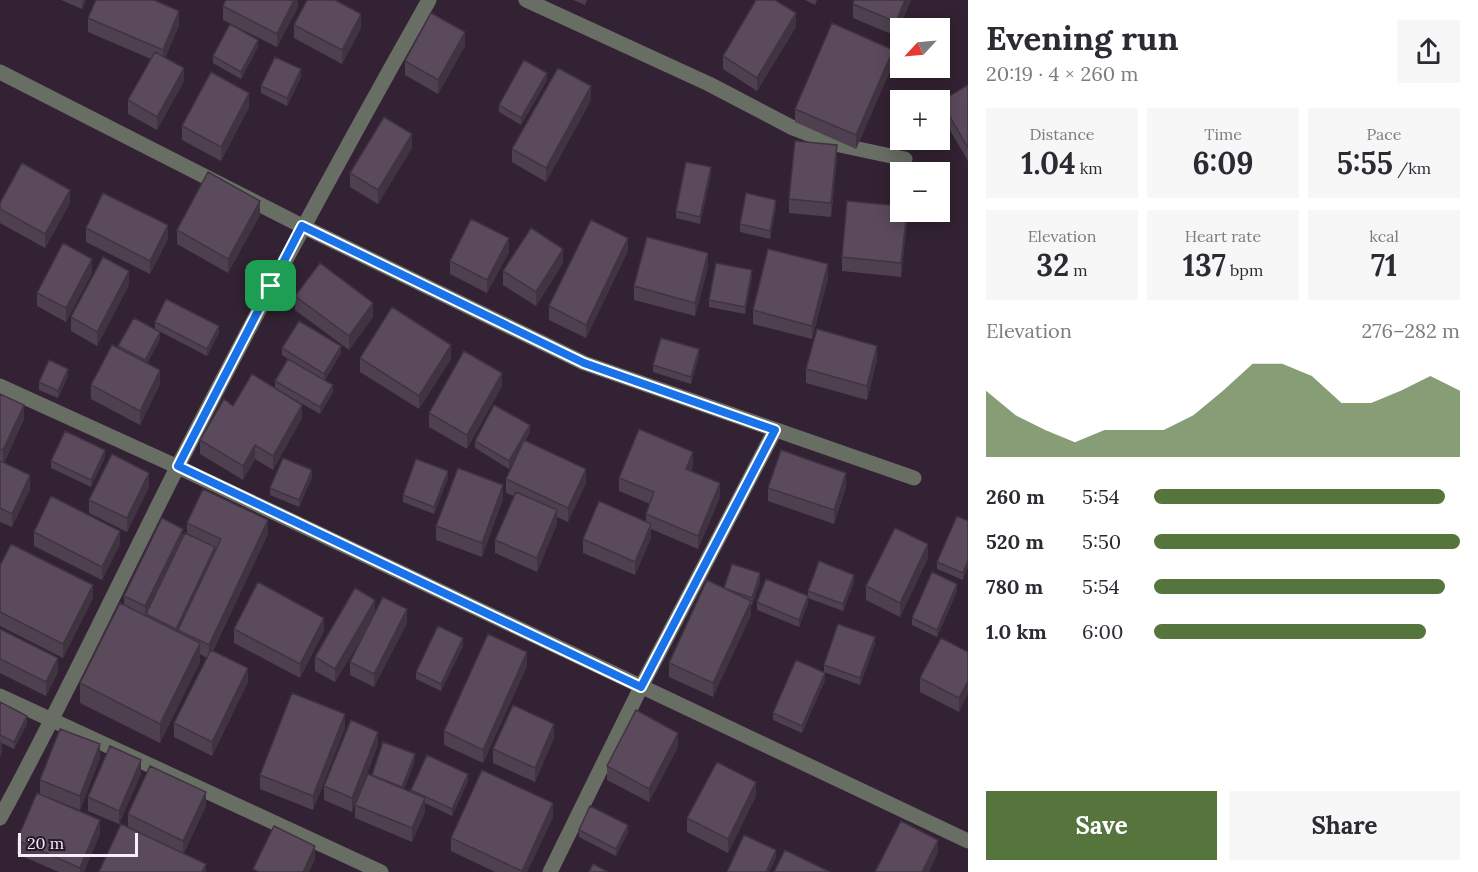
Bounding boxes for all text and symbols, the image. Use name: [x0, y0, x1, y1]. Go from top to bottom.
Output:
text: Evening run: [986, 17, 1178, 59]
north arrow: [890, 18, 950, 78]
map controls: [890, 18, 950, 222]
button: share: [1397, 20, 1460, 83]
text: 20:19 · 4 × 260 m: [986, 61, 1138, 86]
button: +: [890, 90, 950, 150]
text: Distance: [1029, 124, 1095, 144]
text: Time: [1204, 124, 1242, 144]
text: Pace: [1367, 124, 1401, 144]
text: 1.04: [1021, 144, 1076, 182]
text: 6:09: [1192, 144, 1254, 182]
text: 5:55: [1337, 144, 1393, 182]
text: km: [1076, 158, 1103, 178]
text: /km: [1393, 158, 1431, 178]
button: −: [890, 162, 950, 222]
text: Elevation: [1028, 226, 1096, 246]
text: Heart rate: [1185, 226, 1261, 246]
text: kcal: [1369, 226, 1399, 246]
text: 32: [1036, 246, 1069, 284]
text: 137: [1183, 246, 1226, 284]
text: 71: [1371, 246, 1397, 284]
pin: [245, 260, 296, 311]
text: m: [1069, 260, 1088, 280]
text: bpm: [1226, 260, 1263, 280]
icon: arrive: [254, 269, 287, 302]
text: Elevation: [986, 318, 1072, 343]
text: 276–282 m: [1361, 318, 1460, 343]
text: 260 m: [986, 484, 1045, 509]
text: 5:54: [1082, 484, 1120, 509]
text: 520 m: [986, 529, 1044, 554]
text: 5:50: [1082, 529, 1121, 554]
text: 780 m: [986, 574, 1043, 599]
text: 5:54: [1082, 574, 1120, 599]
text: 1.0 km: [986, 619, 1047, 644]
text: 6:00: [1082, 619, 1123, 644]
button: Save: [986, 791, 1217, 860]
button: Share: [1229, 791, 1460, 860]
scale bar: [18, 830, 138, 858]
text: 20 m: [27, 833, 64, 853]

